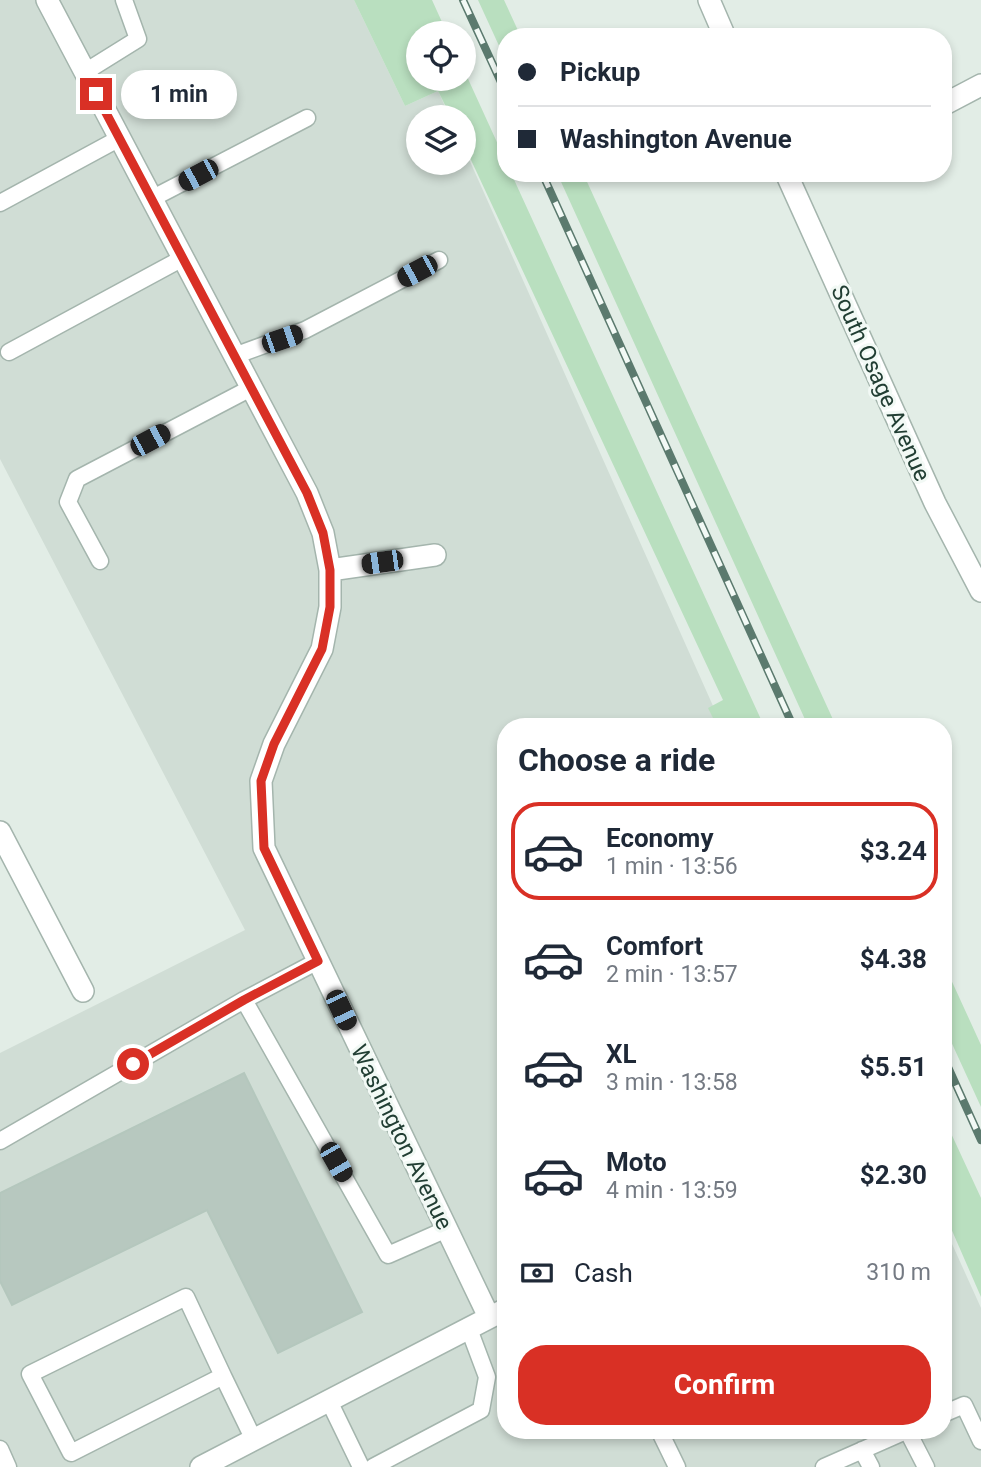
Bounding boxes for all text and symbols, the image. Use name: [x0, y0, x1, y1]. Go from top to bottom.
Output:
map controls: [406, 21, 476, 175]
button: locate: [406, 21, 476, 91]
text: Pickup: [560, 57, 640, 87]
callout: 1 min: [120, 70, 236, 119]
route end: [80, 78, 112, 110]
text: 1 min: [150, 81, 208, 108]
button: layers: [406, 105, 476, 175]
text: Washington Avenue: [560, 124, 792, 154]
car: [175, 156, 222, 194]
car: [394, 252, 441, 290]
street label: South Osage Avenue: [825, 281, 936, 485]
car: [259, 322, 306, 356]
car: [127, 421, 174, 459]
car: [360, 549, 405, 575]
text: Choose a ride: [518, 741, 715, 779]
icon: car: [522, 820, 585, 883]
text: Economy: [606, 823, 713, 853]
text: $3.24: [860, 836, 927, 866]
text: 1 min · 13:56: [606, 853, 738, 880]
icon: car: [522, 928, 585, 991]
text: Comfort: [606, 931, 703, 961]
text: $4.38: [860, 944, 927, 974]
text: 2 min · 13:57: [606, 961, 738, 988]
car: [323, 987, 360, 1033]
icon: car: [522, 1036, 585, 1099]
text: XL: [606, 1039, 637, 1069]
street label: Washington Avenue: [345, 1040, 458, 1234]
route start: [117, 1048, 149, 1080]
text: $5.51: [860, 1052, 927, 1082]
text: 3 min · 13:58: [606, 1069, 738, 1096]
car: [317, 1139, 356, 1185]
icon: car: [522, 1144, 585, 1207]
text: Moto: [606, 1147, 667, 1177]
text: $2.30: [860, 1160, 927, 1190]
text: 4 min · 13:59: [606, 1177, 738, 1204]
icon: cash: [518, 1254, 556, 1292]
text: Cash: [574, 1258, 633, 1288]
text: 310 m: [866, 1259, 931, 1286]
button: Confirm: [518, 1345, 931, 1425]

